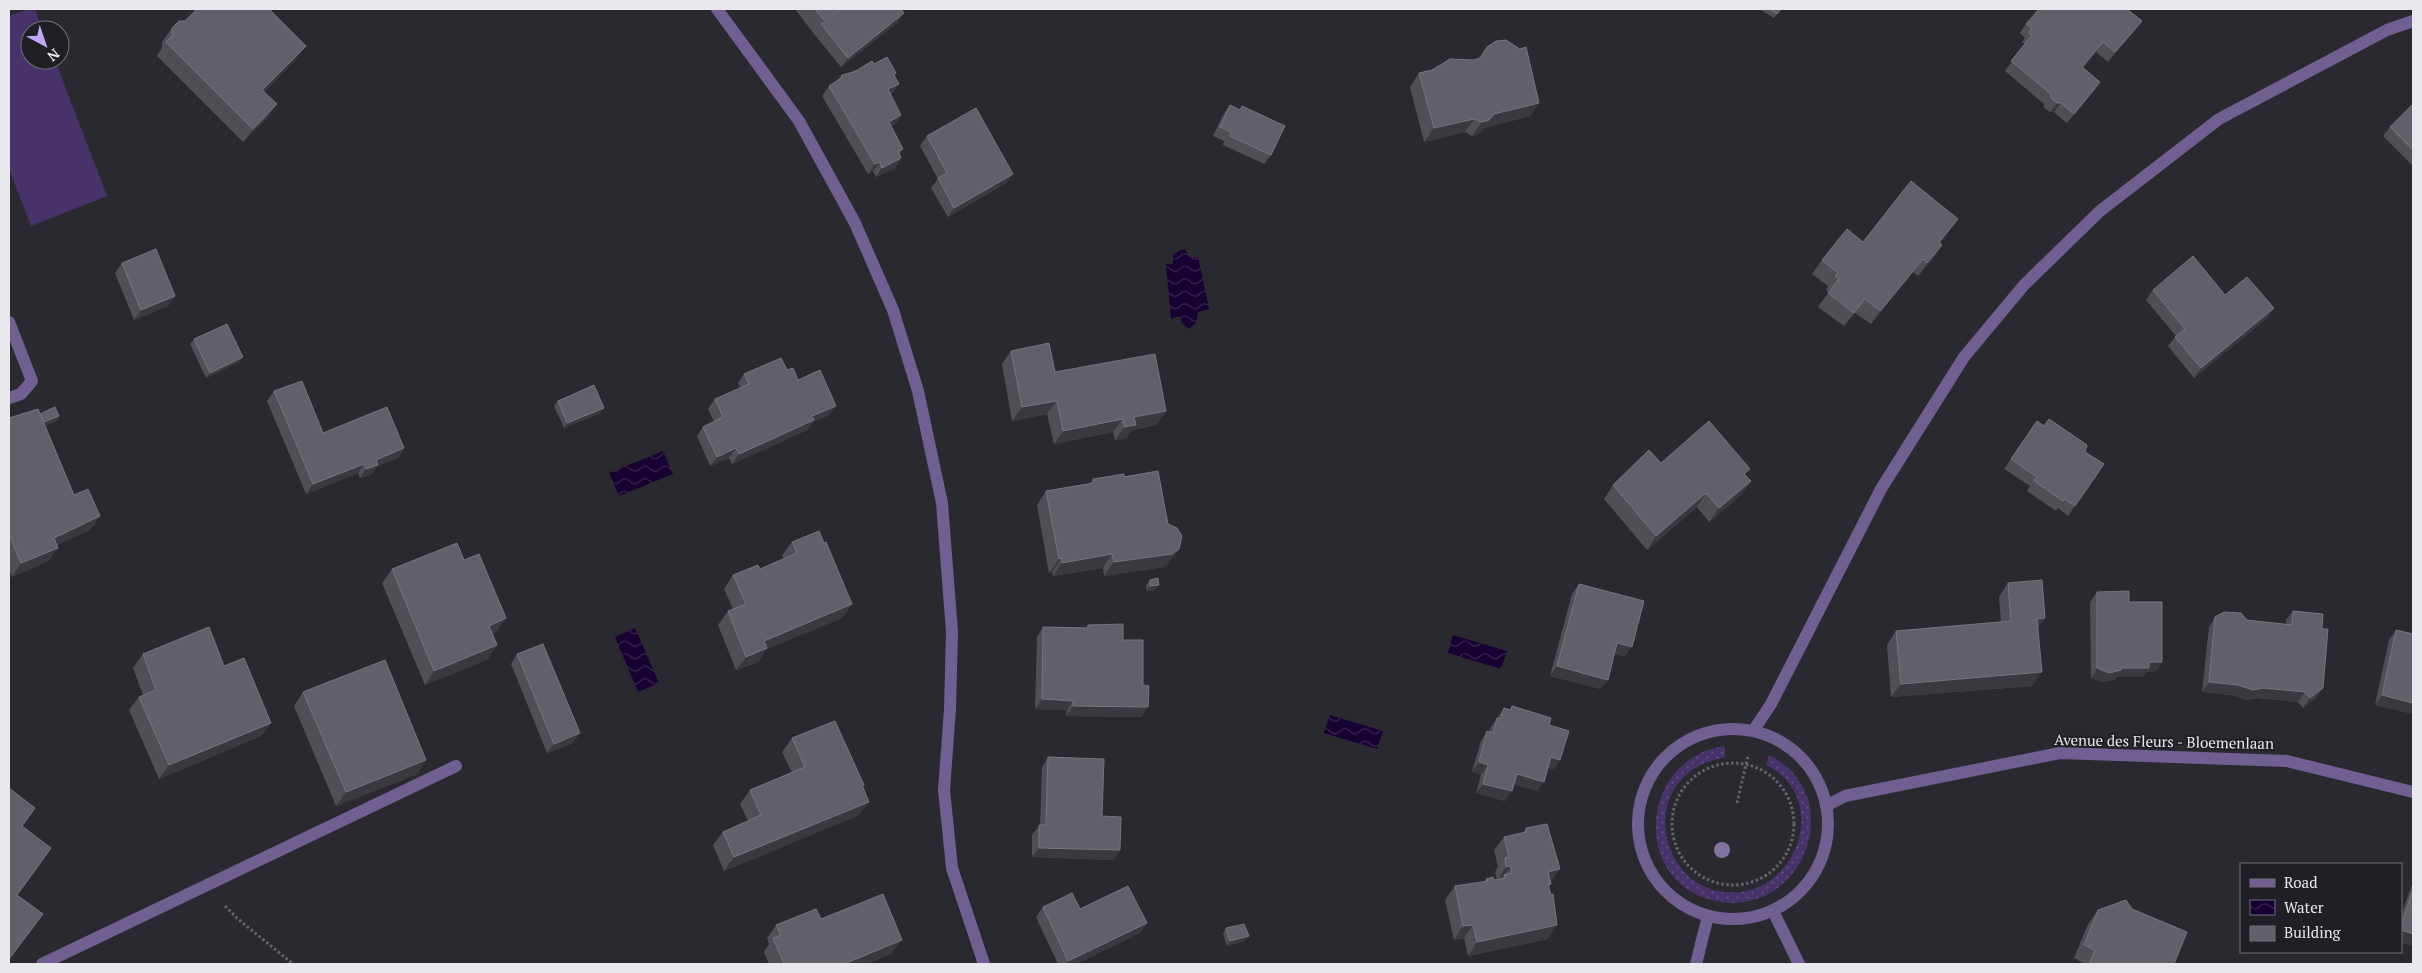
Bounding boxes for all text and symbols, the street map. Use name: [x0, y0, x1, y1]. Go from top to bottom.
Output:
north arrow: [20, 20, 70, 70]
text: N: [43, 45, 64, 66]
street label: Avenue des Fleurs - Bloemenlaan: [2054, 729, 2274, 753]
legend: [2240, 863, 2402, 953]
text: Road: [2284, 872, 2317, 892]
text: Water: [2284, 897, 2324, 917]
text: Building: [2284, 922, 2342, 942]

